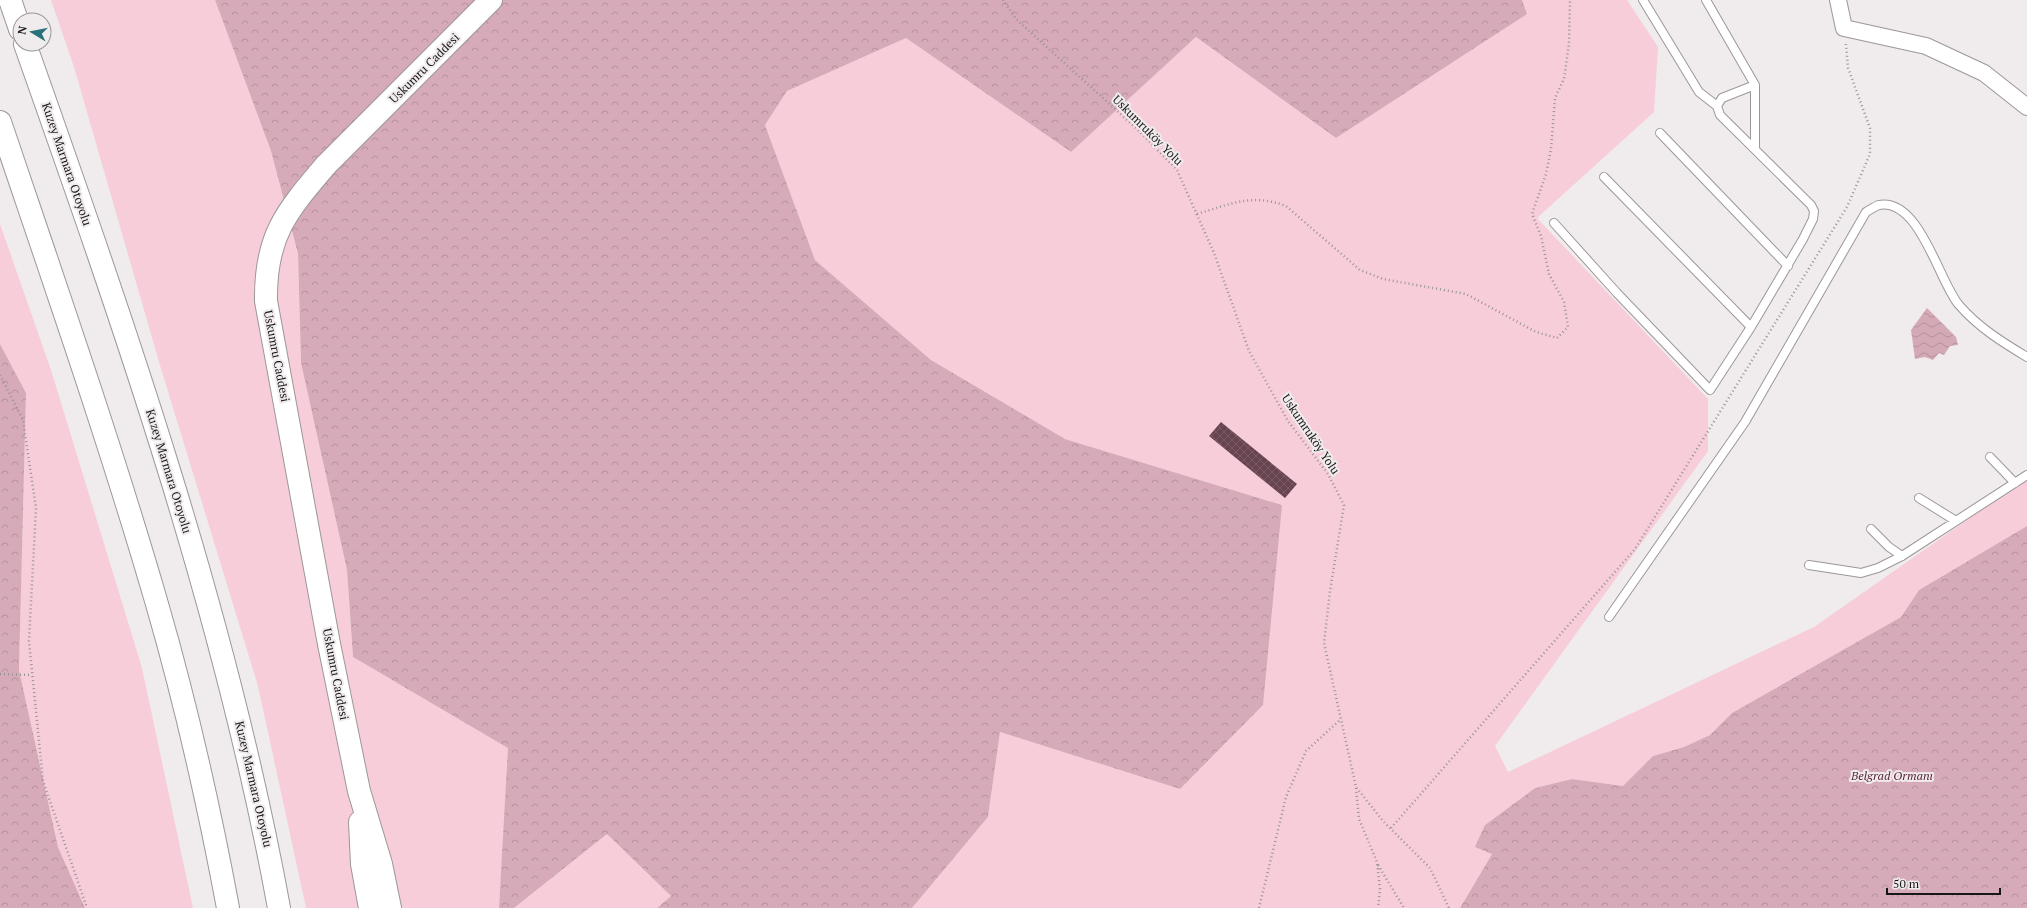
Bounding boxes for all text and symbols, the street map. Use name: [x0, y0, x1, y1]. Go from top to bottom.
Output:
north arrow: [12, 12, 52, 52]
text: N: [15, 24, 30, 36]
street label: Uskumru Caddesi: [386, 30, 462, 106]
street label: Uskumruköy Yolu: [1110, 92, 1186, 168]
street label: Kuzey Marmara Otoyolu: [39, 101, 95, 228]
street label: Uskumru Caddesi: [261, 309, 293, 403]
street label: Uskumruköy Yolu: [1279, 391, 1343, 477]
street label: Kuzey Marmara Otoyolu: [143, 407, 195, 535]
street label: Uskumru Caddesi: [320, 627, 352, 721]
street label: Kuzey Marmara Otoyolu: [232, 719, 276, 849]
park label: Belgrad Ormanı: [1850, 768, 1933, 783]
scale bar: [1887, 870, 2000, 896]
text: 50 m: [1893, 876, 1920, 891]

